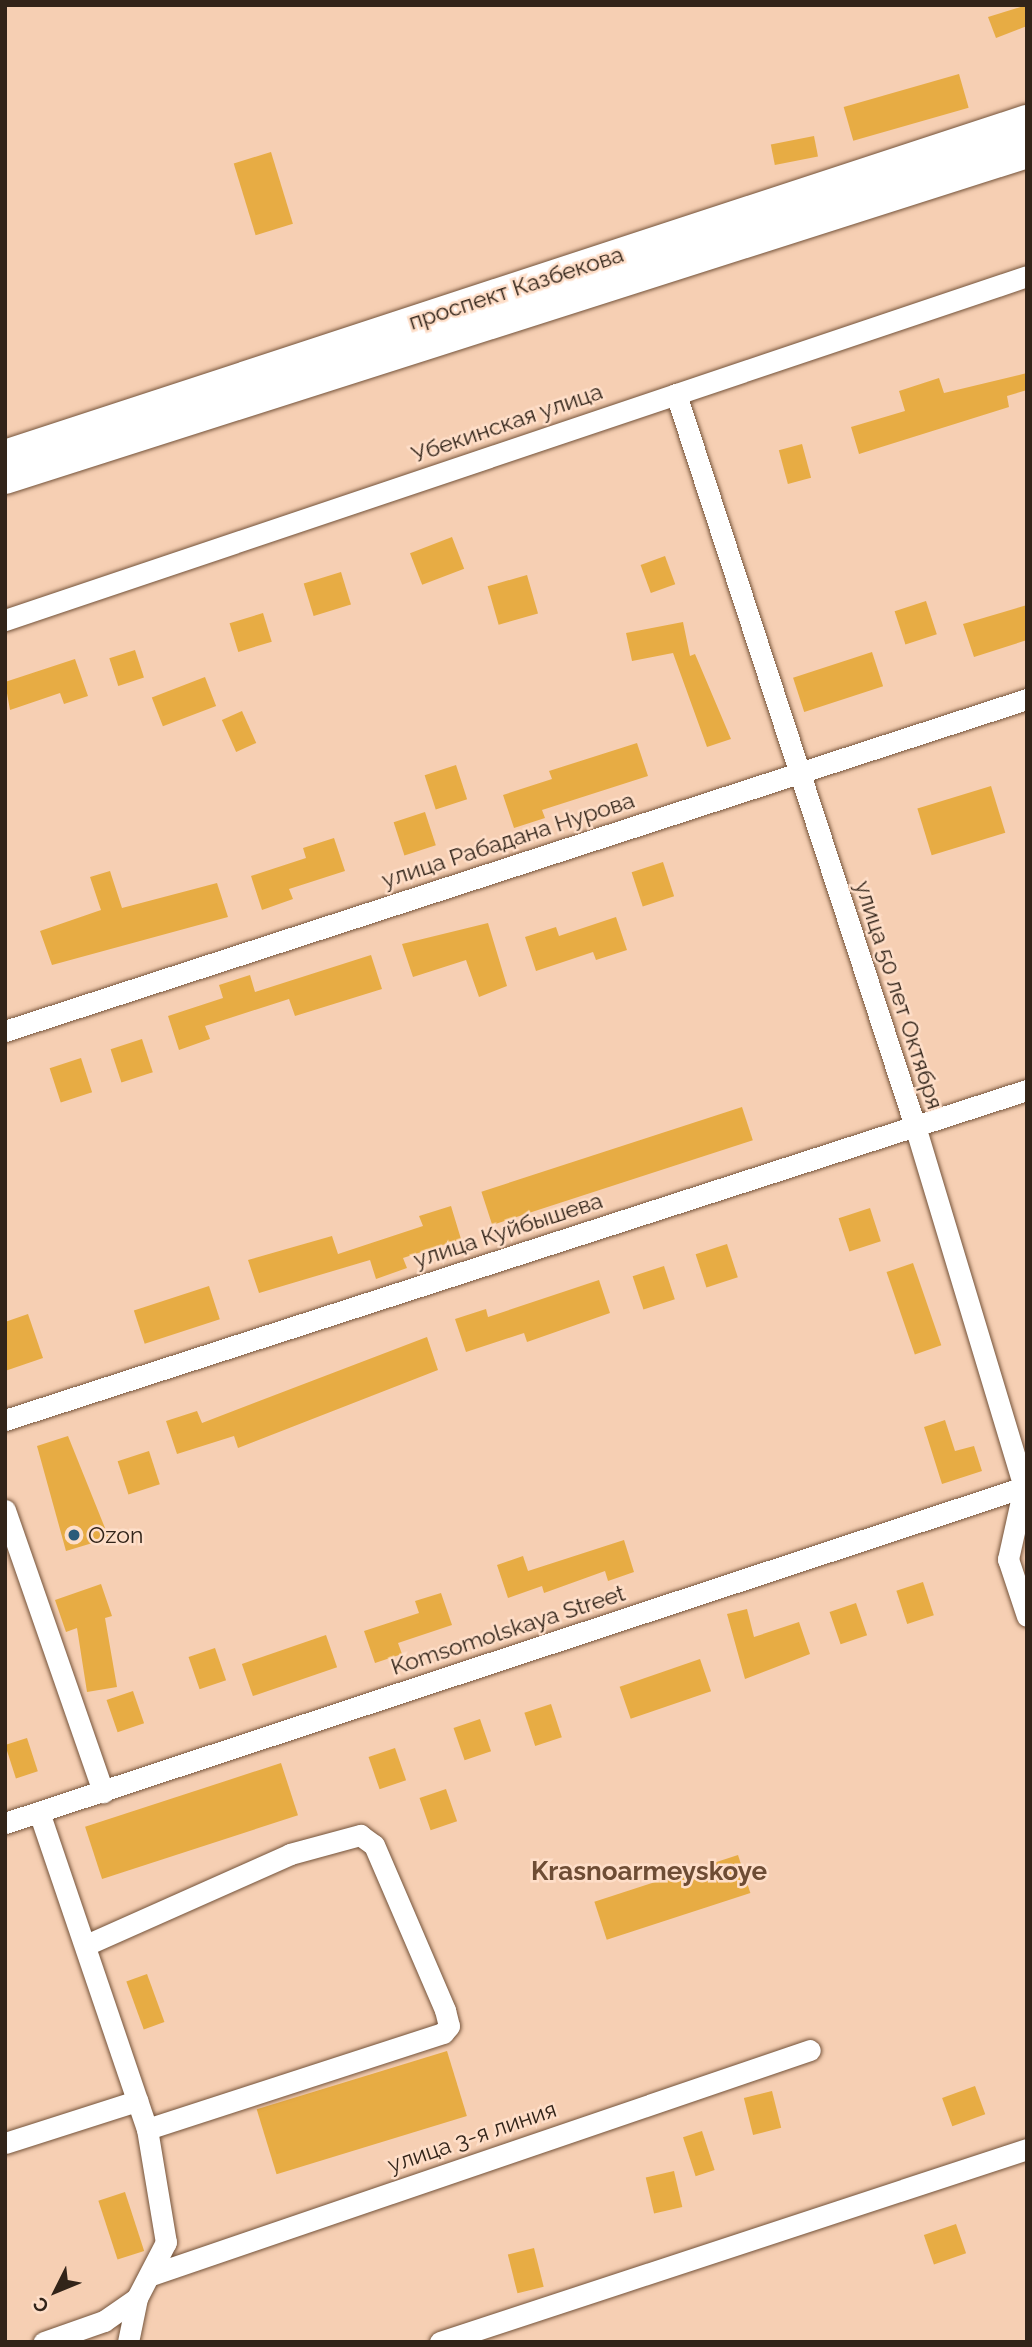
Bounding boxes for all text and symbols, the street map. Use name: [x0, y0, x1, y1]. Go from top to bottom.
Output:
street label: проспект Казбекова: [405, 240, 627, 336]
street label: Убекинская улица: [408, 377, 606, 469]
street label: улица Рабадана Нурова: [378, 786, 638, 894]
street label: улица 50 лет Октября: [849, 877, 949, 1113]
street label: улица Куйбышева: [410, 1186, 606, 1274]
place label: Ozon: [88, 1521, 143, 1549]
marker: Ozon: [66, 1527, 82, 1543]
street label: Komsomolskaya Street: [387, 1579, 629, 1681]
district label: Krasnoarmeyskoye: [531, 1856, 767, 1888]
street label: улица 3-я линия: [384, 2095, 560, 2179]
north arrow: [21, 2256, 91, 2326]
text: С: [28, 2293, 53, 2318]

